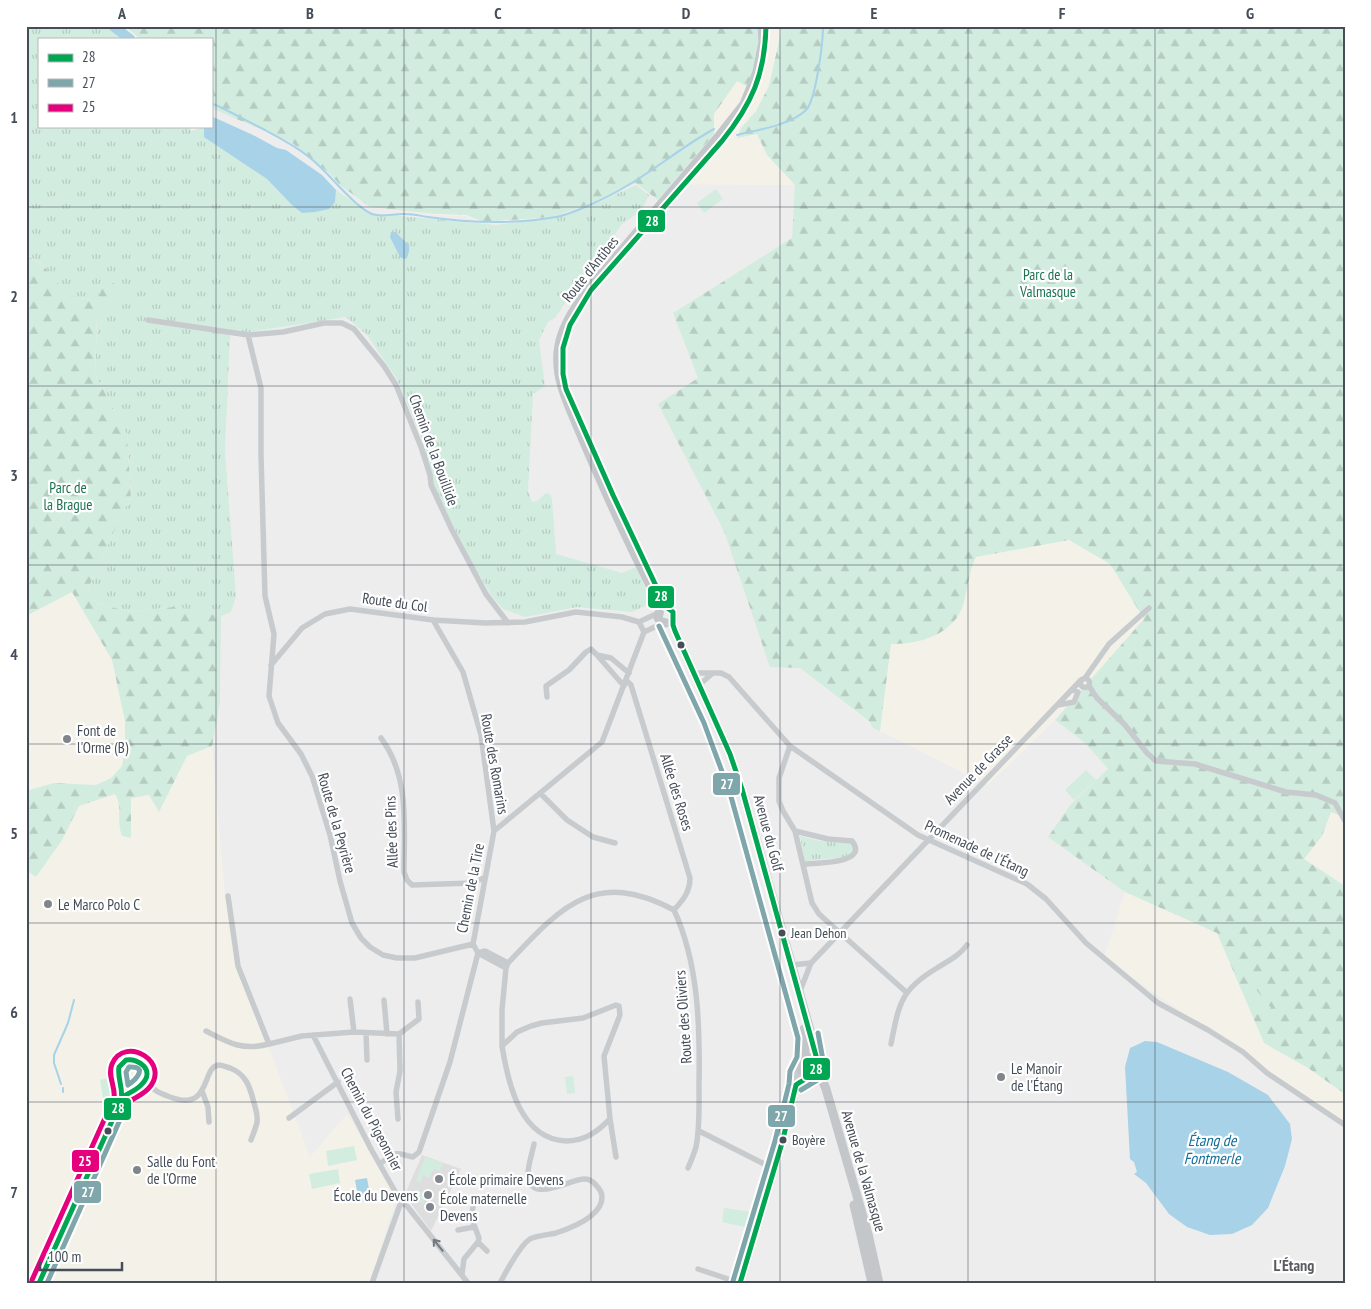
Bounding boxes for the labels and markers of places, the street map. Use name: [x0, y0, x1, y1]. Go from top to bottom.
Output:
unlabelled marker: [676, 640, 686, 650]
place label: Font de l'Orme (B): [77, 721, 129, 757]
marker: Font de l'Orme (B): [61, 733, 73, 745]
place label: Le Marco Polo C: [58, 895, 140, 914]
marker: Le Marco Polo C: [42, 898, 54, 910]
place label: Jean Dehon: [790, 924, 846, 942]
marker: Jean Dehon: [777, 928, 787, 938]
place label: Le Manoir de l'Étang: [1011, 1059, 1063, 1095]
marker: Le Manoir de l'Étang: [995, 1071, 1007, 1083]
unlabelled marker: [103, 1126, 113, 1136]
place label: Boyère: [792, 1131, 825, 1149]
marker: Boyère: [778, 1135, 788, 1145]
place label: Salle du Font de l’Orme: [147, 1152, 215, 1188]
marker: Salle du Font de l’Orme: [131, 1164, 143, 1176]
place label: École primaire Devens: [449, 1170, 564, 1189]
marker: École primaire Devens: [433, 1173, 445, 1185]
place label: École du Devens: [333, 1186, 418, 1205]
marker: École du Devens: [422, 1189, 434, 1201]
place label: École maternelle Devens: [440, 1189, 527, 1225]
marker: École maternelle Devens: [424, 1201, 436, 1213]

